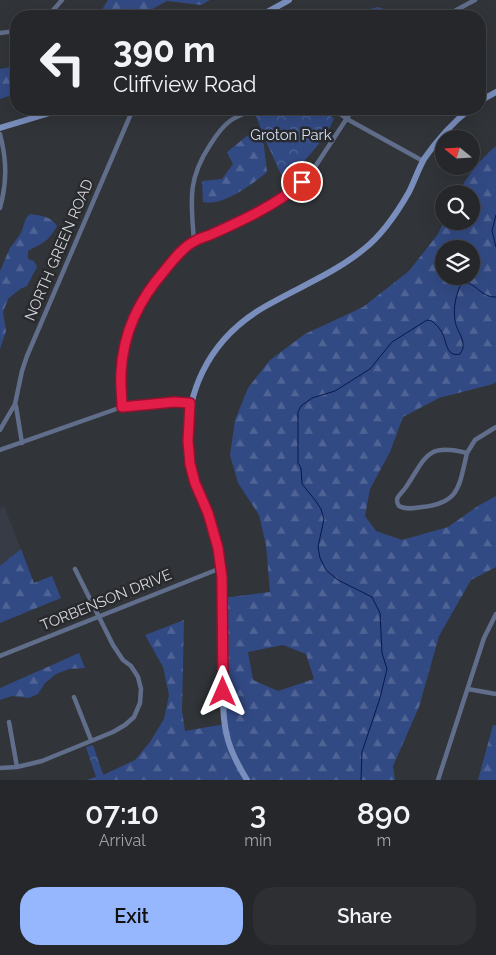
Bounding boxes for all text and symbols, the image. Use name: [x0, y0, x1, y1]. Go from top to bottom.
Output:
text: 390 m: [113, 29, 216, 70]
icon: left: [30, 30, 95, 95]
text: Cliffview Road: [113, 71, 256, 97]
park label: Groton Park: [250, 126, 332, 144]
north arrow: [435, 130, 480, 175]
map controls: [435, 130, 480, 285]
pin: [281, 161, 323, 203]
icon: arrive: [288, 168, 316, 196]
street label: NORTH GREEN ROAD: [21, 176, 97, 324]
button: search: [435, 185, 480, 230]
button: layers: [435, 240, 480, 285]
street label: TORBENSON DRIVE: [38, 565, 174, 635]
position arrow: [196, 665, 248, 717]
text: 07:10: [85, 796, 159, 831]
text: 3: [250, 796, 266, 831]
text: 890: [357, 796, 411, 831]
text: Arrival: [99, 831, 146, 850]
text: min: [244, 831, 272, 850]
text: m: [376, 831, 391, 850]
button: Exit: [20, 887, 243, 945]
button: Share: [253, 887, 476, 945]

